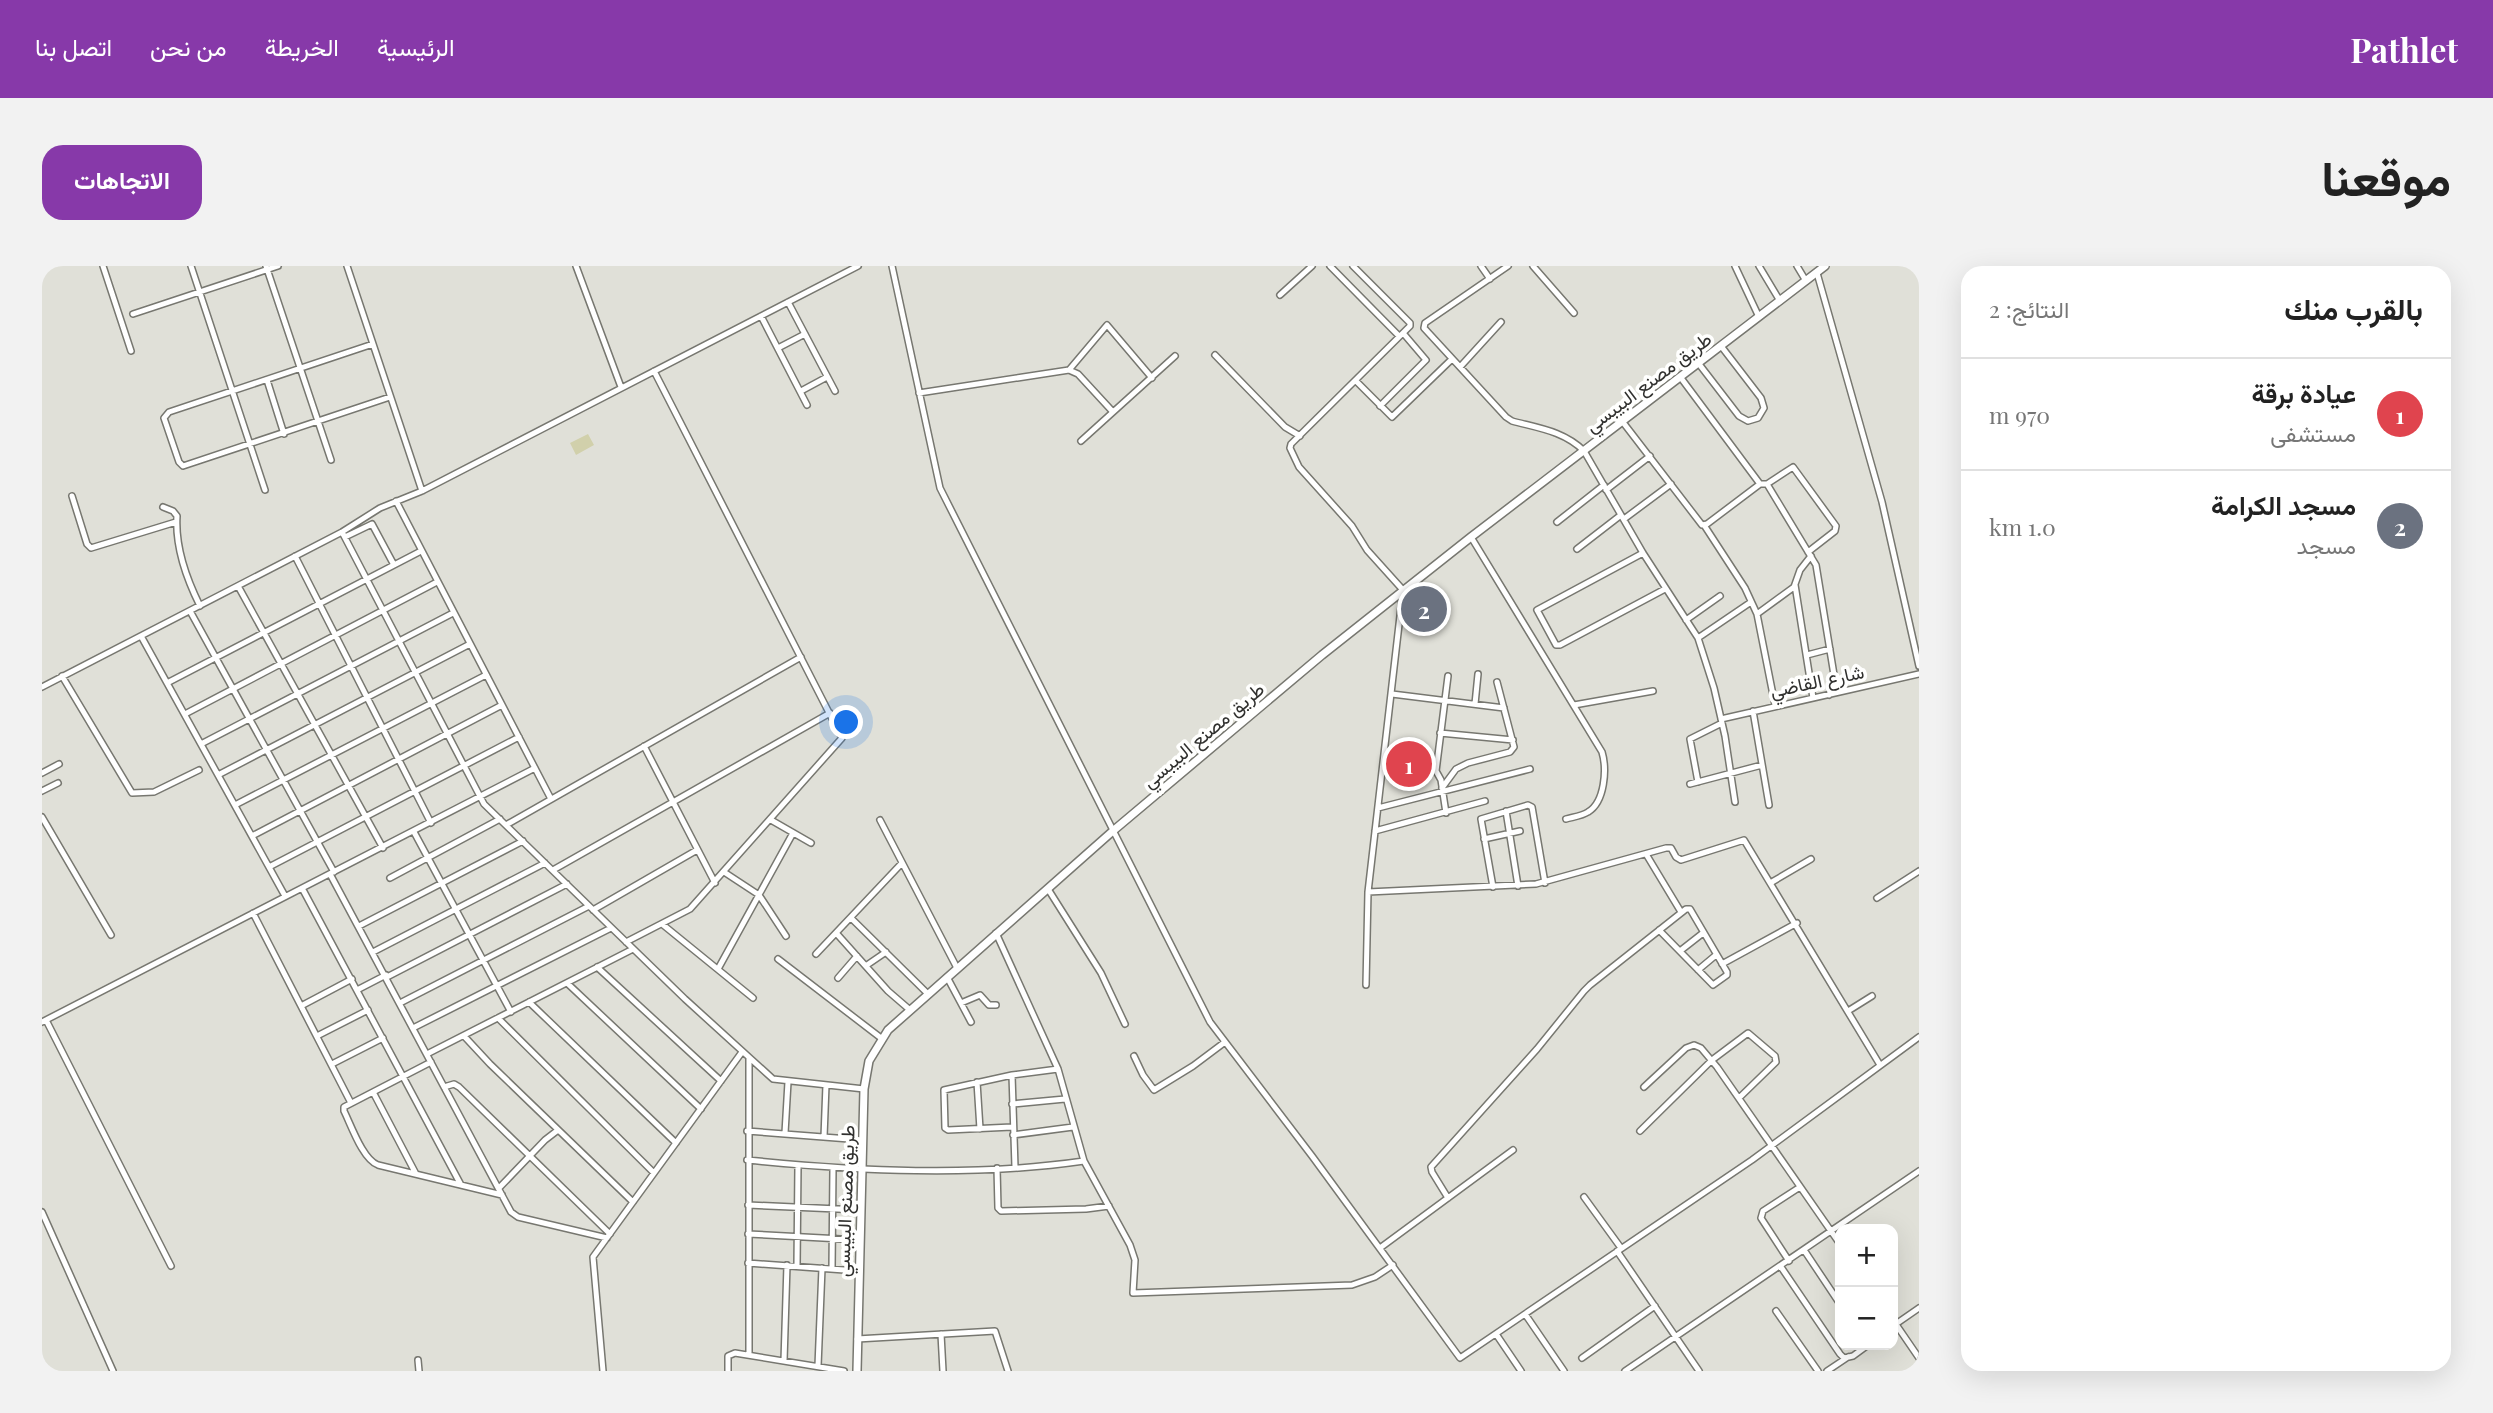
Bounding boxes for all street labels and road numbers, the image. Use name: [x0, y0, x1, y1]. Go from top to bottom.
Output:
street label: طريق مصنع البيبسي: [1579, 325, 1718, 441]
street label: شارع القاضي: [1767, 657, 1867, 707]
street label: طريق مصنع البيبسي: [1136, 675, 1272, 796]
street label: طريق مصنع البيبسي: [828, 1124, 864, 1278]

